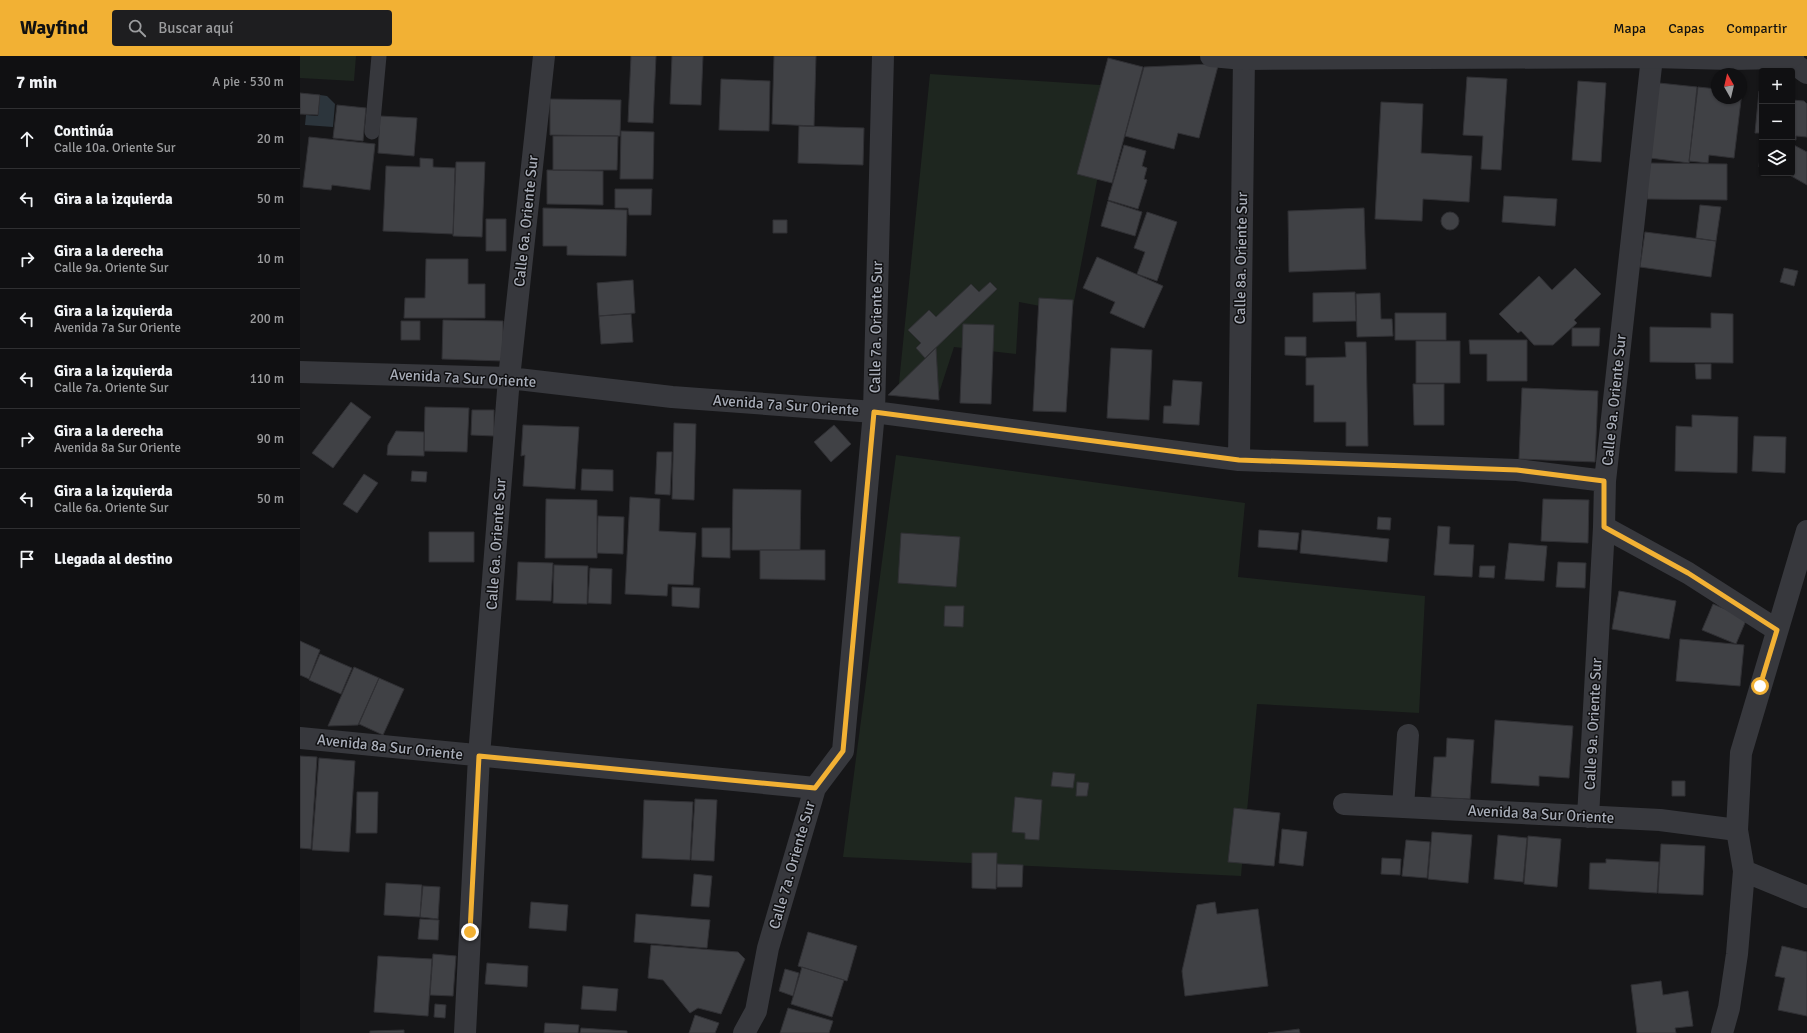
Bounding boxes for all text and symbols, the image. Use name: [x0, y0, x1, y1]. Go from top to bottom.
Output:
search box: [112, 10, 392, 46]
text: Wayfind: [20, 16, 88, 40]
icon: search: [126, 17, 148, 39]
text: Buscar aquí: [158, 19, 233, 37]
text: Mapa: [1613, 20, 1646, 37]
text: Capas: [1668, 20, 1704, 37]
text: Compartir: [1726, 20, 1787, 37]
north arrow: [1711, 68, 1747, 104]
map controls: [1759, 68, 1795, 176]
button: +: [1759, 68, 1795, 104]
text: 7 min: [16, 72, 57, 93]
text: A pie · 530 m: [212, 74, 284, 90]
button: −: [1759, 104, 1795, 140]
text: Continúa: [54, 122, 113, 140]
icon: ahead: [16, 128, 38, 150]
text: 20 m: [257, 131, 284, 147]
text: Calle 10a. Oriente Sur: [54, 140, 176, 156]
button: layers: [1759, 140, 1795, 176]
street label: Calle 6a. Oriente Sur: [510, 154, 542, 288]
icon: left: [16, 188, 38, 210]
text: Gira a la izquierda: [54, 190, 173, 208]
text: 50 m: [257, 191, 284, 207]
street label: Calle 8a. Oriente Sur: [1231, 191, 1251, 324]
text: Gira a la derecha: [54, 242, 164, 260]
icon: right: [16, 248, 38, 270]
text: 10 m: [257, 251, 284, 267]
text: Calle 9a. Oriente Sur: [54, 260, 169, 276]
street label: Calle 7a. Oriente Sur: [866, 260, 886, 393]
text: Gira a la izquierda: [54, 302, 173, 320]
icon: left: [16, 308, 38, 330]
text: 200 m: [250, 311, 284, 327]
text: Avenida 7a Sur Oriente: [54, 320, 181, 336]
street label: Calle 9a. Oriente Sur: [1598, 333, 1630, 467]
text: Gira a la izquierda: [54, 362, 173, 380]
street label: Avenida 7a Sur Oriente: [389, 365, 537, 391]
icon: left: [16, 368, 38, 390]
text: 110 m: [250, 371, 284, 387]
text: Calle 7a. Oriente Sur: [54, 380, 169, 396]
street label: Avenida 7a Sur Oriente: [712, 391, 860, 419]
text: Gira a la derecha: [54, 422, 164, 440]
icon: right: [16, 428, 38, 450]
text: 90 m: [257, 431, 284, 447]
text: Avenida 8a Sur Oriente: [54, 440, 181, 456]
street label: Calle 6a. Oriente Sur: [482, 477, 510, 611]
text: Gira a la izquierda: [54, 482, 173, 500]
icon: left: [16, 488, 38, 510]
text: 50 m: [257, 491, 284, 507]
text: Calle 6a. Oriente Sur: [54, 500, 169, 516]
icon: arrive: [16, 548, 38, 570]
text: Llegada al destino: [54, 550, 173, 568]
street label: Calle 9a. Oriente Sur: [1581, 657, 1605, 790]
route start: [1751, 677, 1769, 695]
street label: Avenida 8a Sur Oriente: [316, 730, 464, 764]
street label: Calle 7a. Oriente Sur: [765, 799, 819, 931]
street label: Avenida 8a Sur Oriente: [1467, 801, 1615, 827]
route end: [461, 923, 479, 941]

